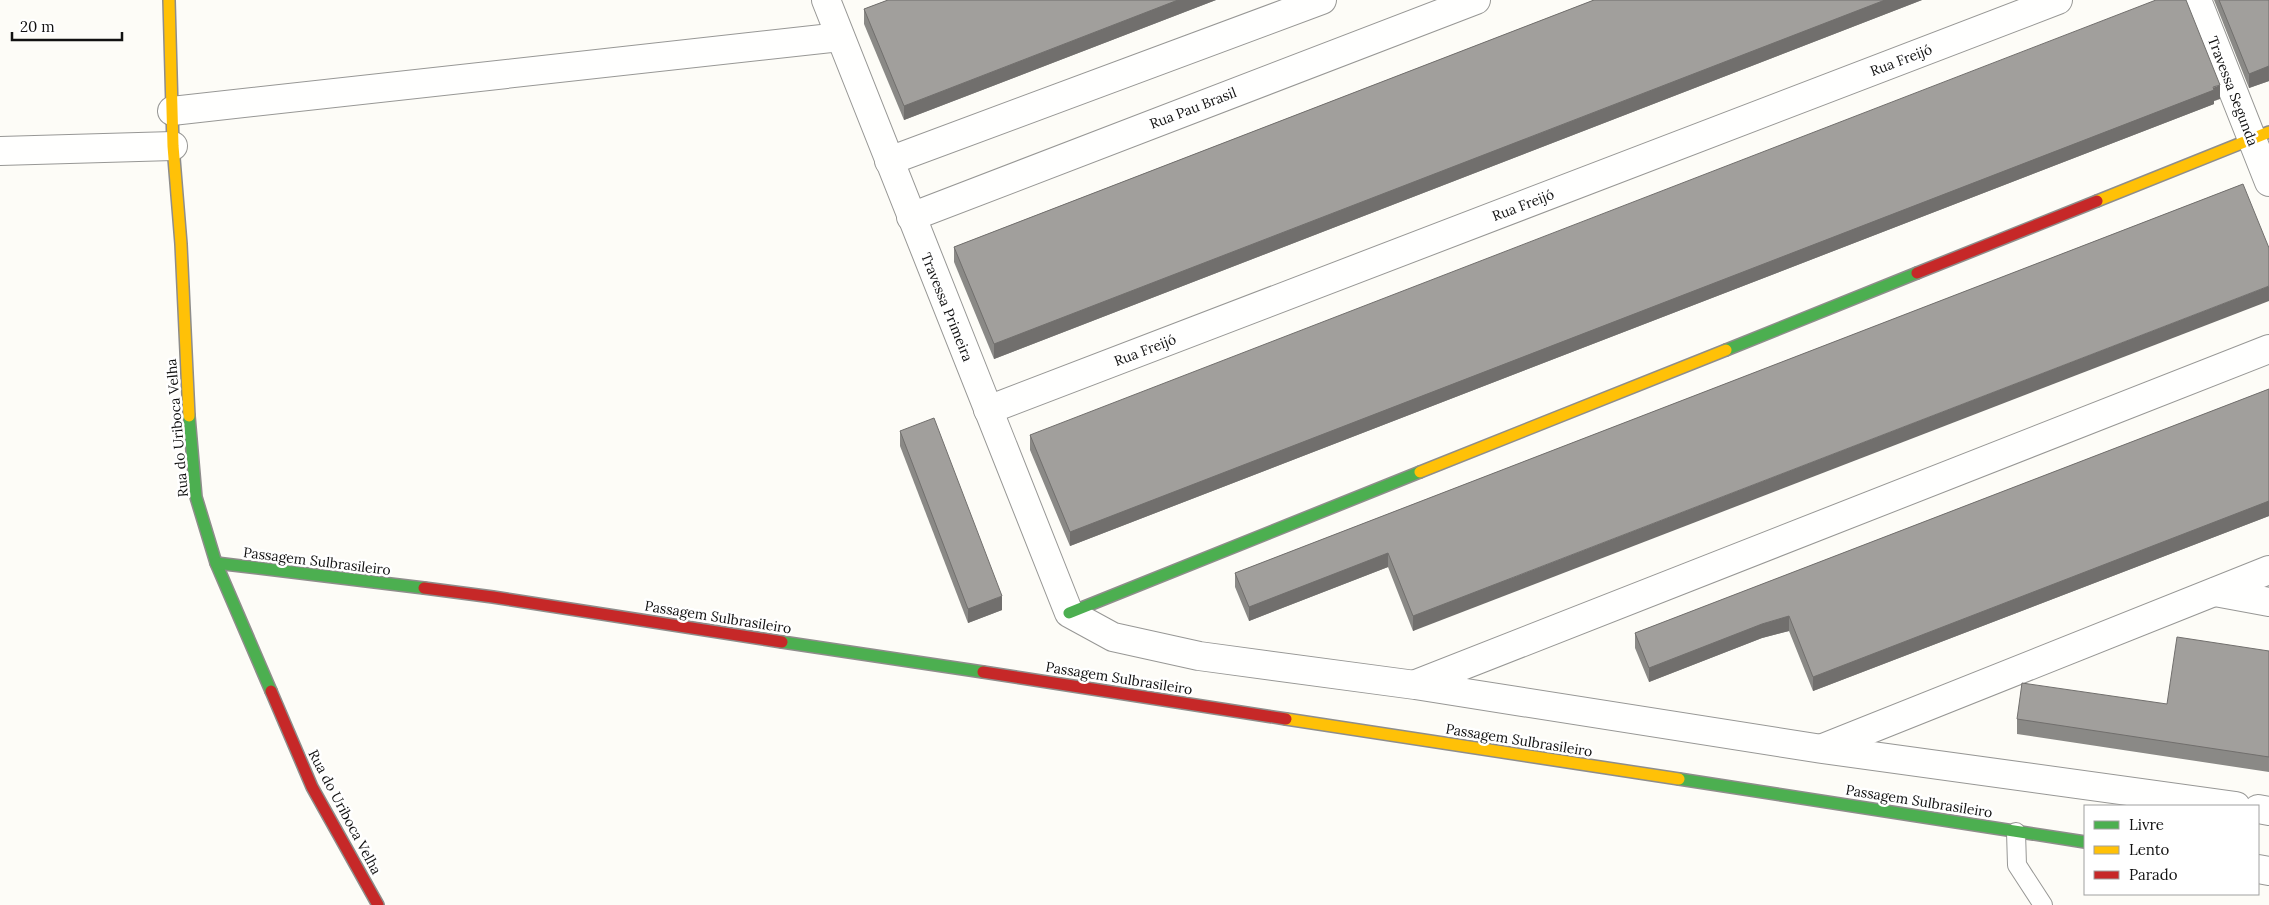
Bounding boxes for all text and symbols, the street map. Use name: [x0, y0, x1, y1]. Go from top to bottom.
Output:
scale bar: [12, 10, 122, 42]
text: 20 m: [20, 17, 55, 36]
street label: Travessa Segunda: [2204, 34, 2262, 148]
street label: Rua Freijó: [1867, 40, 1935, 80]
street label: Rua Pau Brasil: [1147, 83, 1239, 133]
street label: Rua Freijó: [1489, 185, 1557, 225]
street label: Travessa Primeira: [917, 250, 977, 364]
street label: Rua Freijó: [1111, 330, 1179, 370]
street label: Rua do Uriboca Velha: [162, 358, 192, 498]
street label: Passagem Sulbrasileiro: [242, 543, 392, 579]
street label: Passagem Sulbrasileiro: [643, 596, 793, 638]
street label: Passagem Sulbrasileiro: [1044, 657, 1194, 699]
street label: Passagem Sulbrasileiro: [1444, 719, 1594, 761]
street label: Rua do Uriboca Velha: [304, 746, 386, 878]
street label: Passagem Sulbrasileiro: [1844, 780, 1994, 822]
legend: [2084, 805, 2259, 895]
text: Livre: [2129, 815, 2164, 834]
text: Lento: [2129, 840, 2170, 859]
text: Parado: [2129, 865, 2178, 884]

